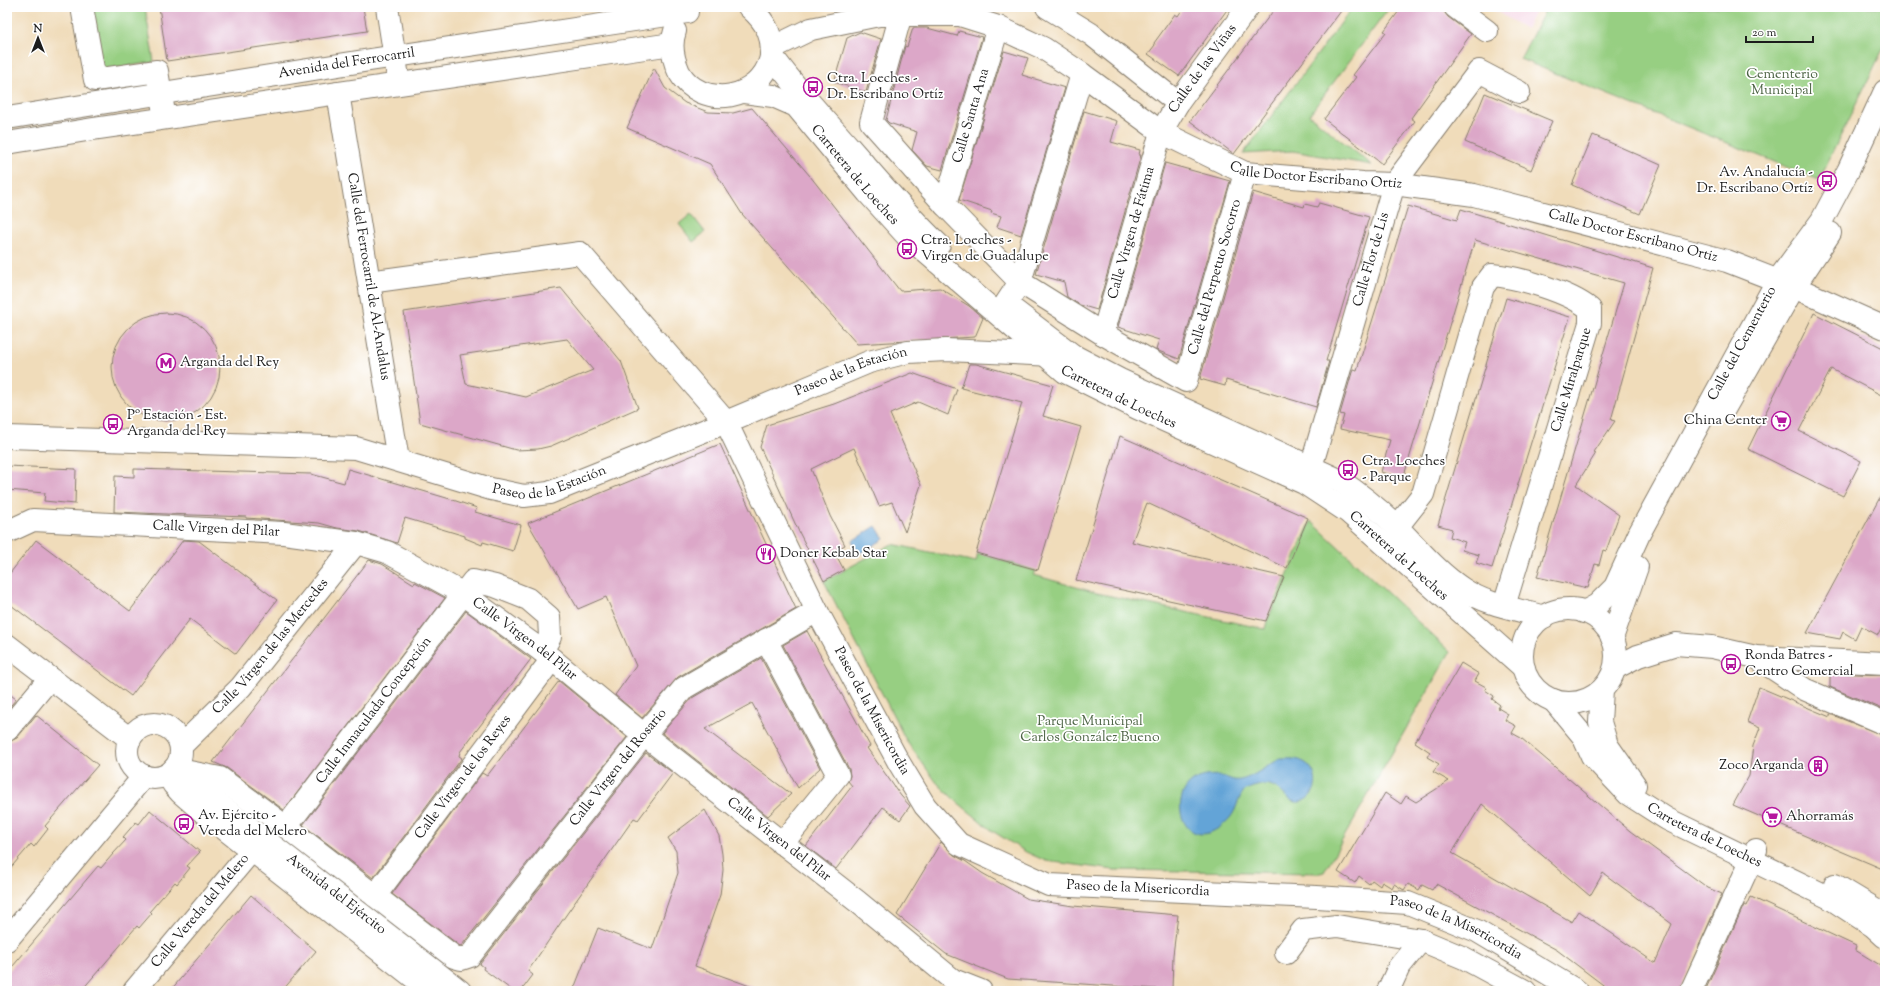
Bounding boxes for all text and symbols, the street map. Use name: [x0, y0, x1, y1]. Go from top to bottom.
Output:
north arrow: [18, 18, 58, 58]
scale bar: [1746, 18, 1813, 44]
street label: Calle de las Viñas: [1164, 20, 1242, 117]
text: N: [33, 21, 43, 37]
text: 20 m: [1752, 24, 1777, 42]
street label: Avenida del Ferrocarril: [277, 43, 416, 84]
street label: Calle Santa Ana: [948, 65, 995, 166]
park label: Cementerio Municipal: [1746, 65, 1818, 101]
place label: Ctra. Loeches - Dr. Escribano Ortíz: [827, 69, 943, 105]
bus stop icon: Ctra. Loeches - Dr. Escribano Ortíz: [802, 76, 824, 98]
street label: Carretera de Loeches: [806, 121, 903, 230]
street label: Calle Doctor Escribano Ortiz: [1226, 157, 1403, 195]
place label: Av. Andalucía - Dr. Escribano Ortíz: [1697, 163, 1813, 199]
street label: Calle Virgen de Fátima: [1103, 164, 1161, 302]
bus stop icon: Av. Andalucía - Dr. Escribano Ortíz: [1816, 170, 1838, 192]
street label: Calle del Ferrocarril de Al-Andalus: [341, 171, 395, 382]
street label: Calle del Perpetuo Socorro: [1184, 197, 1247, 357]
street label: Calle Doctor Escribano Ortiz: [1546, 205, 1720, 268]
street label: Calle Flor de Lis: [1348, 210, 1395, 309]
place label: Ctra. Loeches - Virgen de Guadalupe: [921, 231, 1049, 267]
bus stop icon: Ctra. Loeches - Virgen de Guadalupe: [896, 238, 918, 260]
street label: Calle del Cementerio: [1703, 283, 1782, 405]
street label: Calle Miralparque: [1547, 325, 1597, 435]
street label: Paseo de la Estación: [792, 343, 910, 402]
metro station icon: Arganda del Rey: [155, 352, 177, 374]
place label: Arganda del Rey: [180, 353, 279, 373]
street label: Carretera de Loeches: [1057, 361, 1179, 434]
place label: Pº Estación - Est. Arganda del Rey: [127, 406, 227, 442]
supermarket icon: China Center: [1770, 410, 1792, 432]
place label: China Center: [1684, 411, 1768, 431]
bus stop icon: Pº Estación - Est. Arganda del Rey: [102, 413, 124, 435]
place label: Ctra. Loeches - Parque: [1362, 452, 1445, 488]
bus stop icon: Ctra. Loeches - Parque: [1337, 459, 1359, 481]
street label: Paseo de la Estación: [490, 461, 610, 506]
street label: Carretera de Loeches: [1344, 507, 1452, 606]
street label: Calle Virgen del Pilar: [152, 516, 281, 543]
restaurant icon: Doner Kebab Star: [755, 543, 777, 565]
place label: Doner Kebab Star: [780, 544, 888, 564]
street label: Calle Virgen de las Mercedes: [208, 575, 334, 720]
street label: Calle Virgen del Pilar: [467, 593, 582, 686]
street label: Calle Inmaculada Concepción: [312, 633, 437, 789]
street label: Paseo de la Misericordia: [828, 643, 915, 780]
place label: Ronda Batres - Centro Comercial: [1745, 646, 1854, 682]
bus stop icon: Ronda Batres - Centro Comercial: [1720, 653, 1742, 675]
street label: Calle Virgen del Rosario: [565, 704, 672, 831]
street label: Calle Virgen de los Reyes: [410, 711, 517, 844]
park label: Parque Municipal Carlos González Bueno: [1020, 712, 1160, 748]
building icon: Zoco Arganda: [1807, 755, 1829, 777]
place label: Zoco Arganda: [1719, 756, 1805, 776]
street label: Calle Virgen del Pilar: [722, 793, 835, 887]
street label: Carretera de Loeches: [1642, 798, 1765, 873]
place label: Av. Ejército - Vereda del Melero: [198, 806, 307, 842]
supermarket icon: Ahorramás: [1761, 806, 1783, 828]
place label: Ahorramás: [1786, 807, 1854, 827]
bus stop icon: Av. Ejército - Vereda del Melero: [173, 813, 195, 835]
street label: Calle Vereda del Melero: [147, 849, 255, 973]
street label: Avenida del Ejército: [282, 849, 390, 940]
street label: Paseo de la Misericordia: [1066, 876, 1211, 902]
street label: Paseo de la Misericordia: [1389, 892, 1526, 966]

